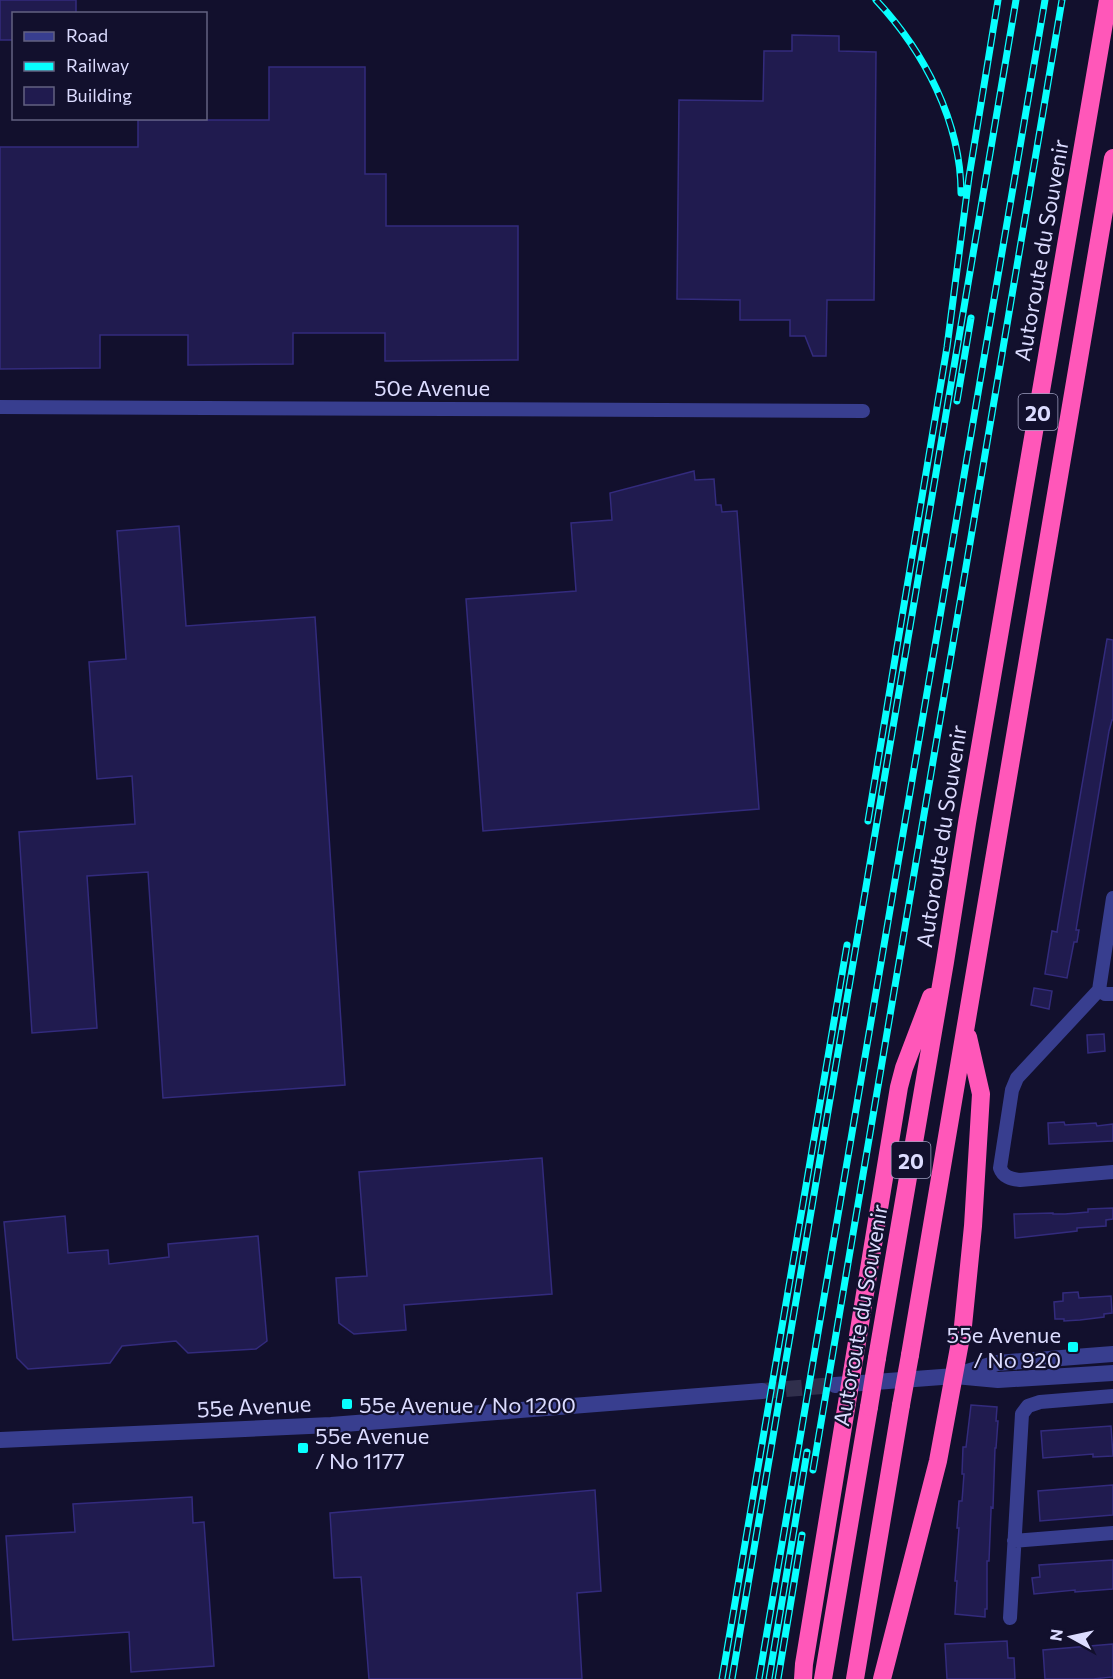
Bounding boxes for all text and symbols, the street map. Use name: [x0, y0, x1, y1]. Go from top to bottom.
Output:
legend: [12, 12, 207, 120]
text: Road: [66, 24, 108, 46]
text: Railway: [66, 54, 129, 76]
text: Building: [66, 84, 132, 106]
street label: Autoroute du Souvenir: [1008, 137, 1074, 363]
street label: 50e Avenue: [374, 374, 490, 401]
road number: 20: [1018, 394, 1058, 430]
street label: Autoroute du Souvenir: [910, 723, 972, 949]
road number: 20: [892, 1142, 930, 1178]
street label: Autoroute du Souvenir: [827, 1202, 893, 1428]
place label: 55e Avenue / No 920: [947, 1321, 1061, 1373]
marker: 55e Avenue / No 920: [1066, 1340, 1080, 1354]
street label: 55e Avenue: [196, 1390, 312, 1422]
place label: 55e Avenue / No 1200: [359, 1391, 576, 1418]
marker: 55e Avenue / No 1200: [340, 1397, 354, 1411]
place label: 55e Avenue / No 1177: [315, 1422, 429, 1474]
marker: 55e Avenue / No 1177: [296, 1441, 310, 1455]
north arrow: [1041, 1607, 1101, 1667]
text: N: [1045, 1628, 1066, 1642]

